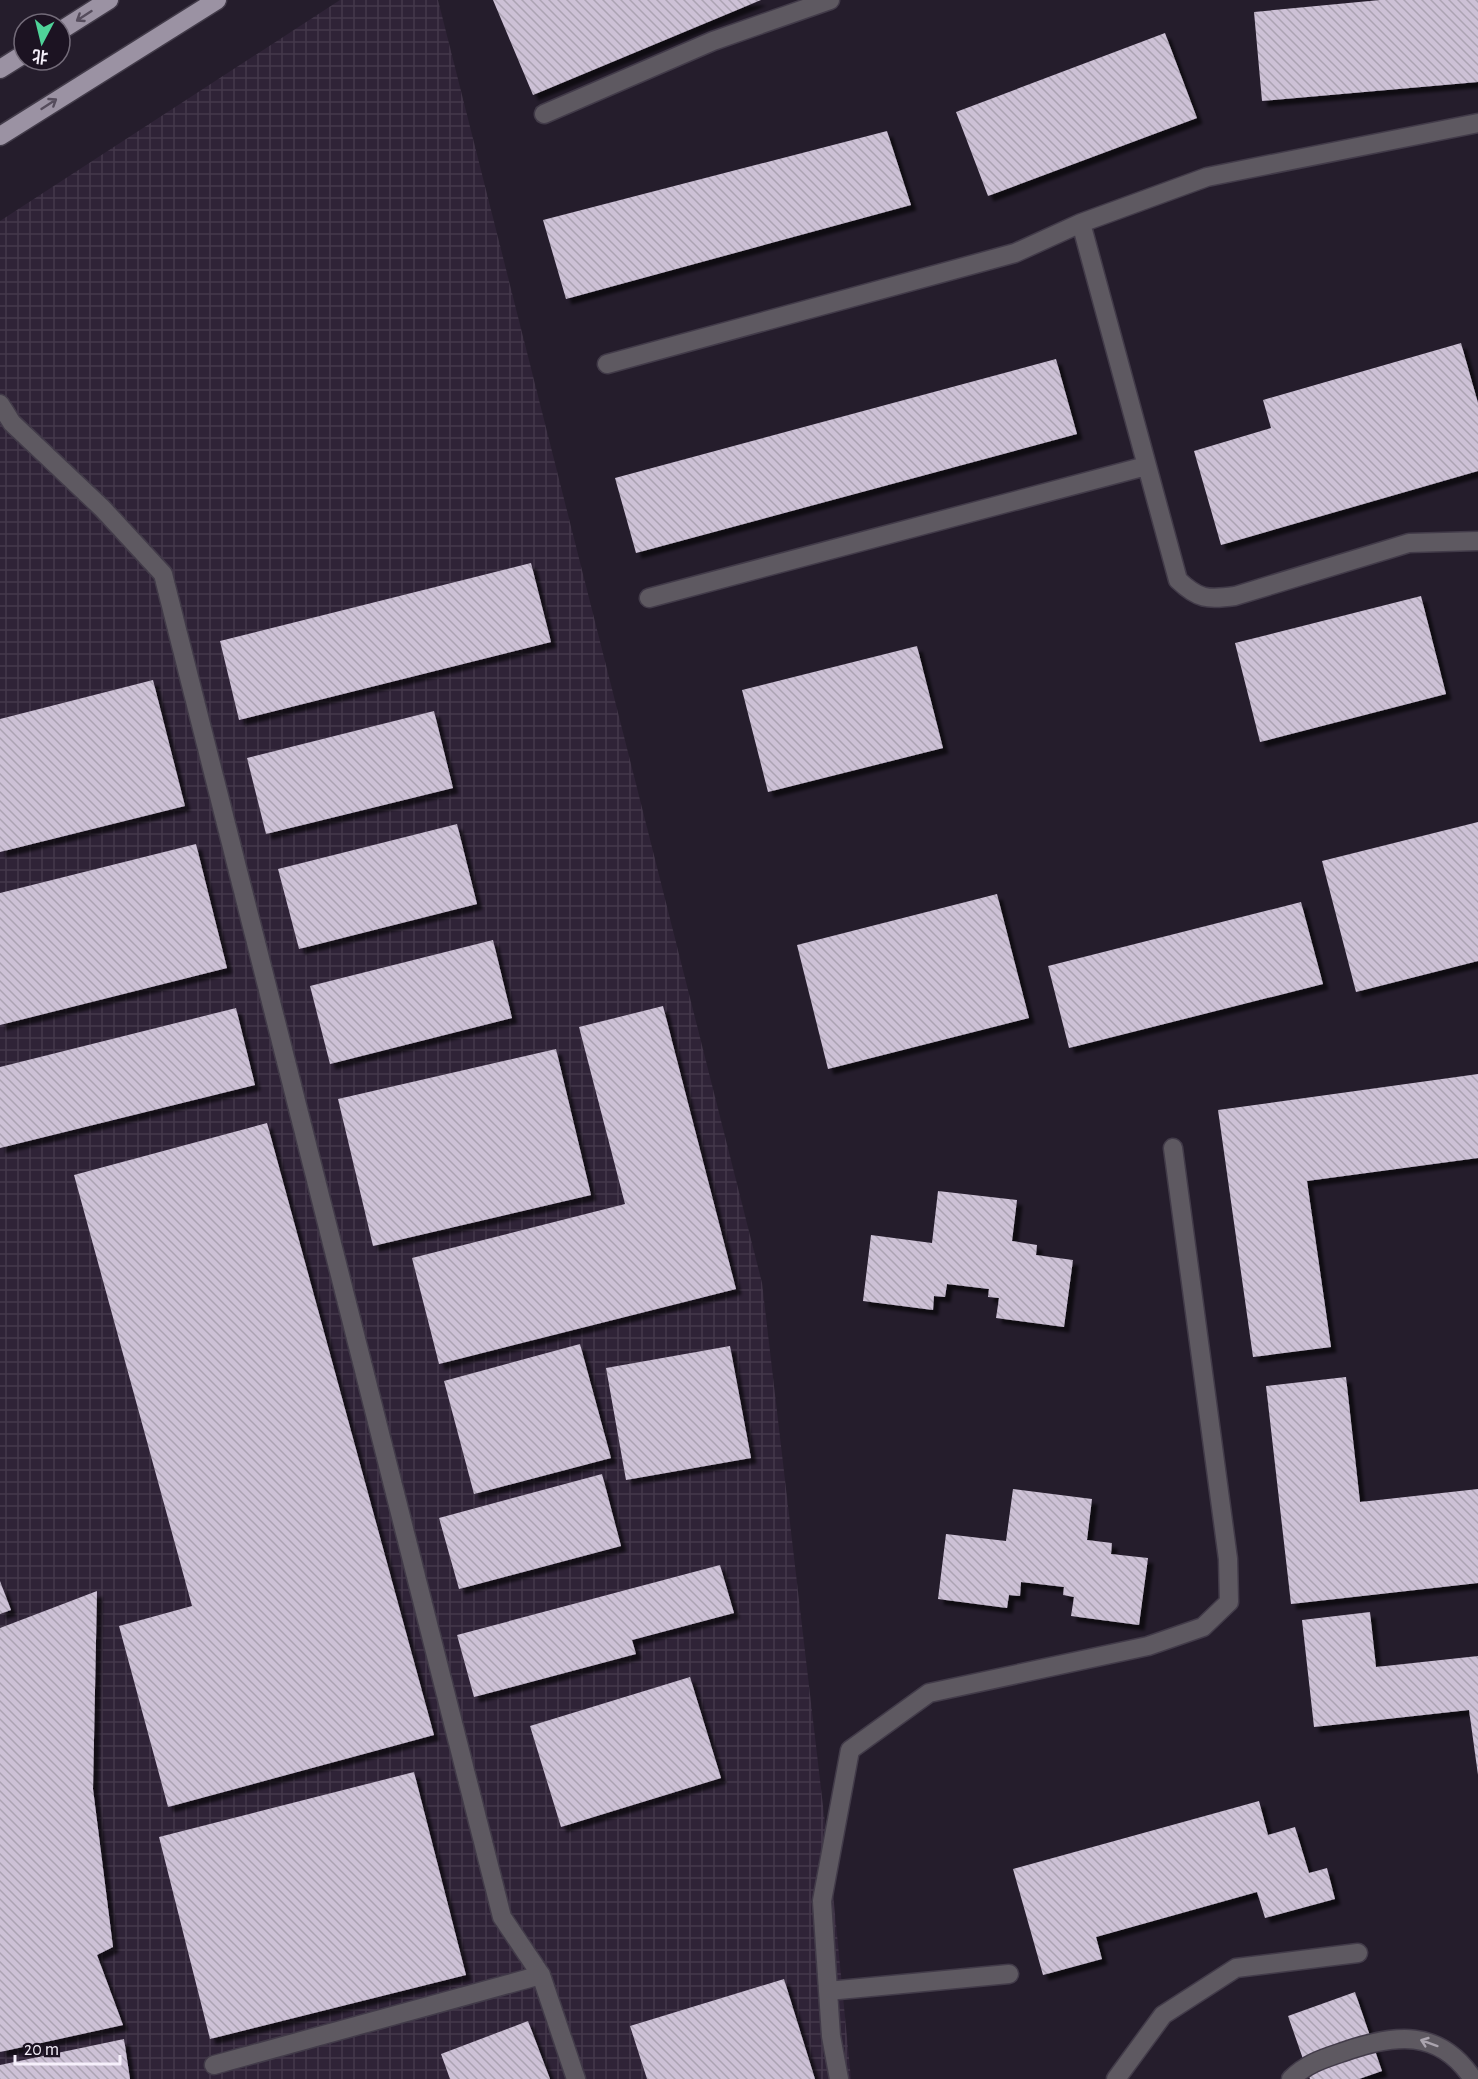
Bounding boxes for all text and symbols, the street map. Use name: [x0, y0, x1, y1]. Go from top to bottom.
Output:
one-way arrow: [76, 9, 93, 22]
north arrow: [12, 12, 72, 72]
text: 北: [31, 47, 49, 66]
one-way arrow: [40, 98, 57, 110]
scale bar: [15, 2028, 120, 2066]
one-way arrow: [1420, 2037, 1438, 2048]
text: 20 m: [24, 2041, 59, 2059]

